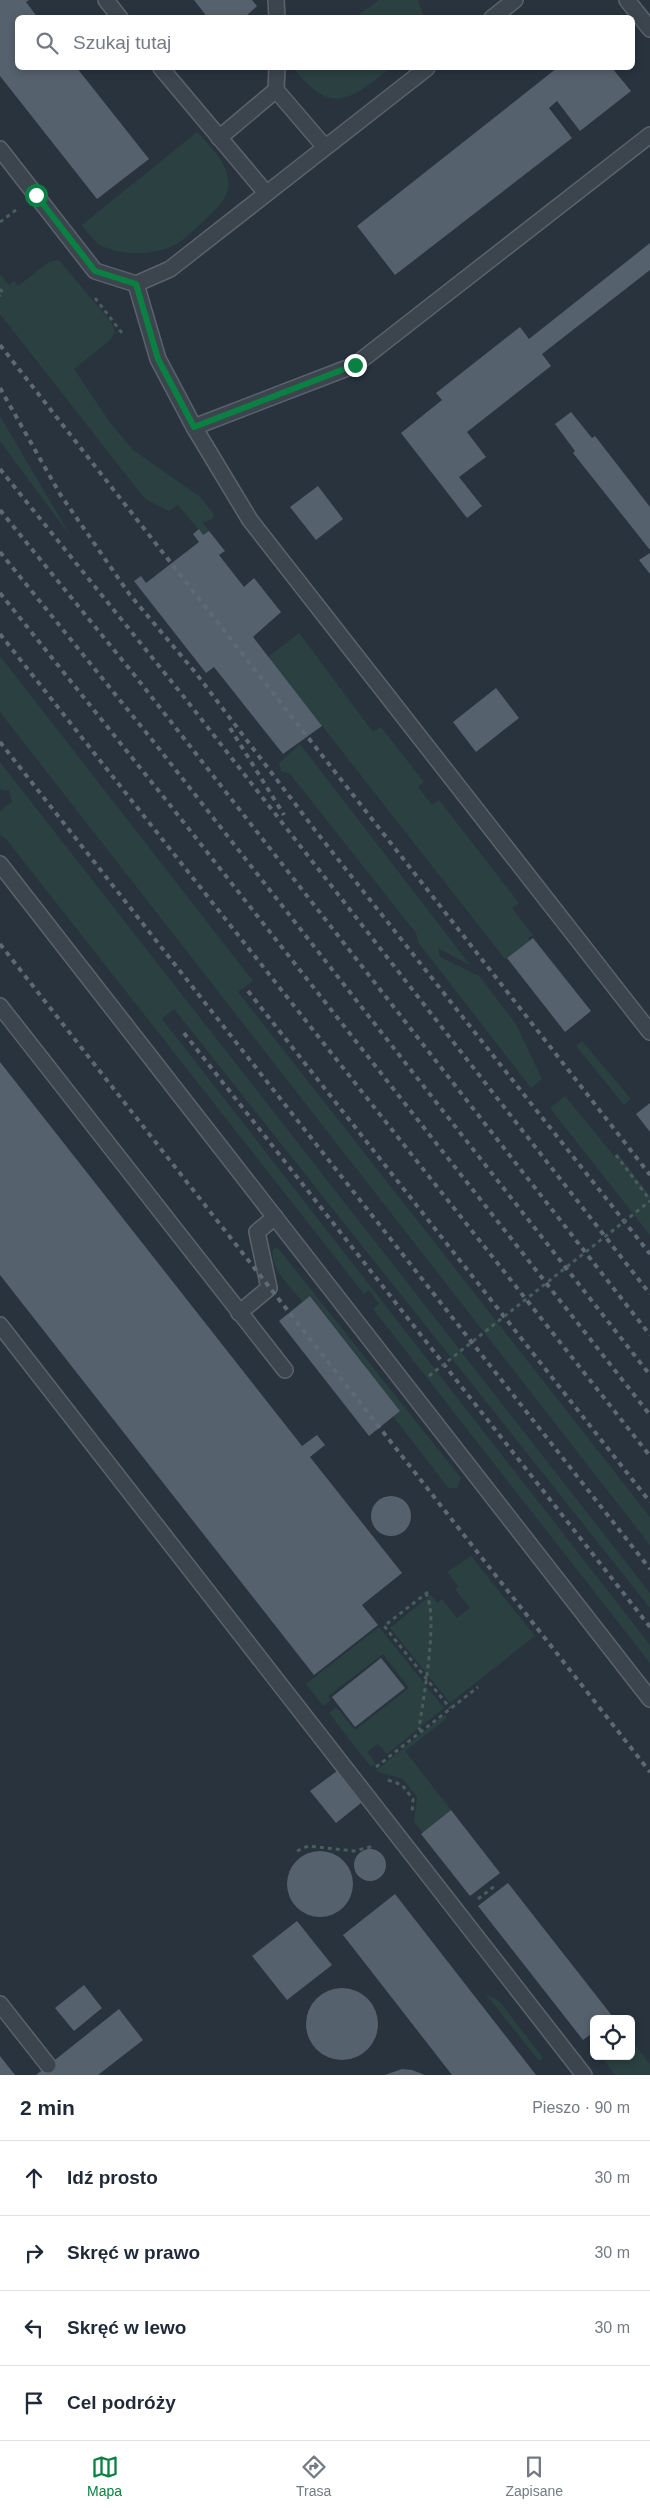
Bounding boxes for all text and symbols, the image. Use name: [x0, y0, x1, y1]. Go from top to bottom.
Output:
search box: [15, 15, 635, 70]
icon: search: [33, 29, 61, 57]
text: Szukaj tutaj: [73, 32, 171, 53]
route start: [25, 184, 48, 207]
route end: [344, 354, 367, 377]
map controls: [590, 2015, 635, 2060]
button: locate: [590, 2015, 635, 2060]
text: 2 min: [20, 2096, 75, 2119]
text: Pieszo · 90 m: [532, 2099, 630, 2116]
icon: ahead: [20, 2164, 48, 2192]
text: Idź prosto: [67, 2167, 158, 2188]
text: 30 m: [594, 2169, 630, 2186]
icon: right: [20, 2239, 48, 2267]
text: Skręć w prawo: [67, 2242, 200, 2263]
text: 30 m: [594, 2244, 630, 2261]
icon: left: [20, 2314, 48, 2342]
text: Skręć w lewo: [67, 2317, 186, 2338]
text: 30 m: [594, 2319, 630, 2336]
icon: arrive: [20, 2389, 48, 2417]
text: Cel podróży: [67, 2392, 176, 2413]
tab: Mapa: [87, 2453, 122, 2499]
tab: Trasa: [296, 2453, 331, 2499]
tab: Zapisane: [505, 2453, 563, 2499]

